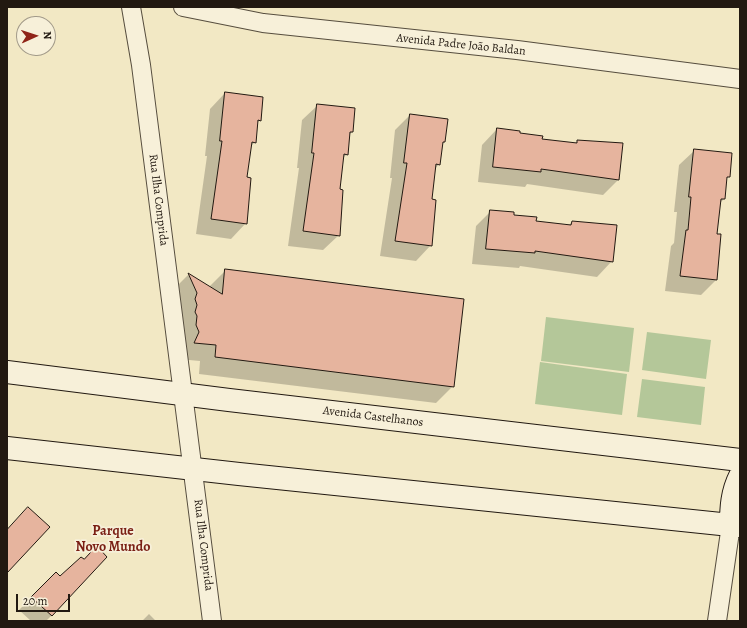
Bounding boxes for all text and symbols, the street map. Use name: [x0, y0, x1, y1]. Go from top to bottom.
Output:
north arrow: [16, 16, 56, 56]
text: N: [40, 31, 55, 40]
street label: Avenida Padre João Baldan: [396, 31, 526, 59]
street label: Rua Ilha Comprida: [145, 153, 171, 247]
street label: Avenida Castelhanos: [322, 404, 424, 430]
street label: Rua Ilha Comprida: [190, 498, 216, 592]
district label: Parque Novo Mundo: [76, 524, 150, 556]
scale bar: [18, 586, 72, 612]
text: 20 m: [23, 593, 47, 609]

